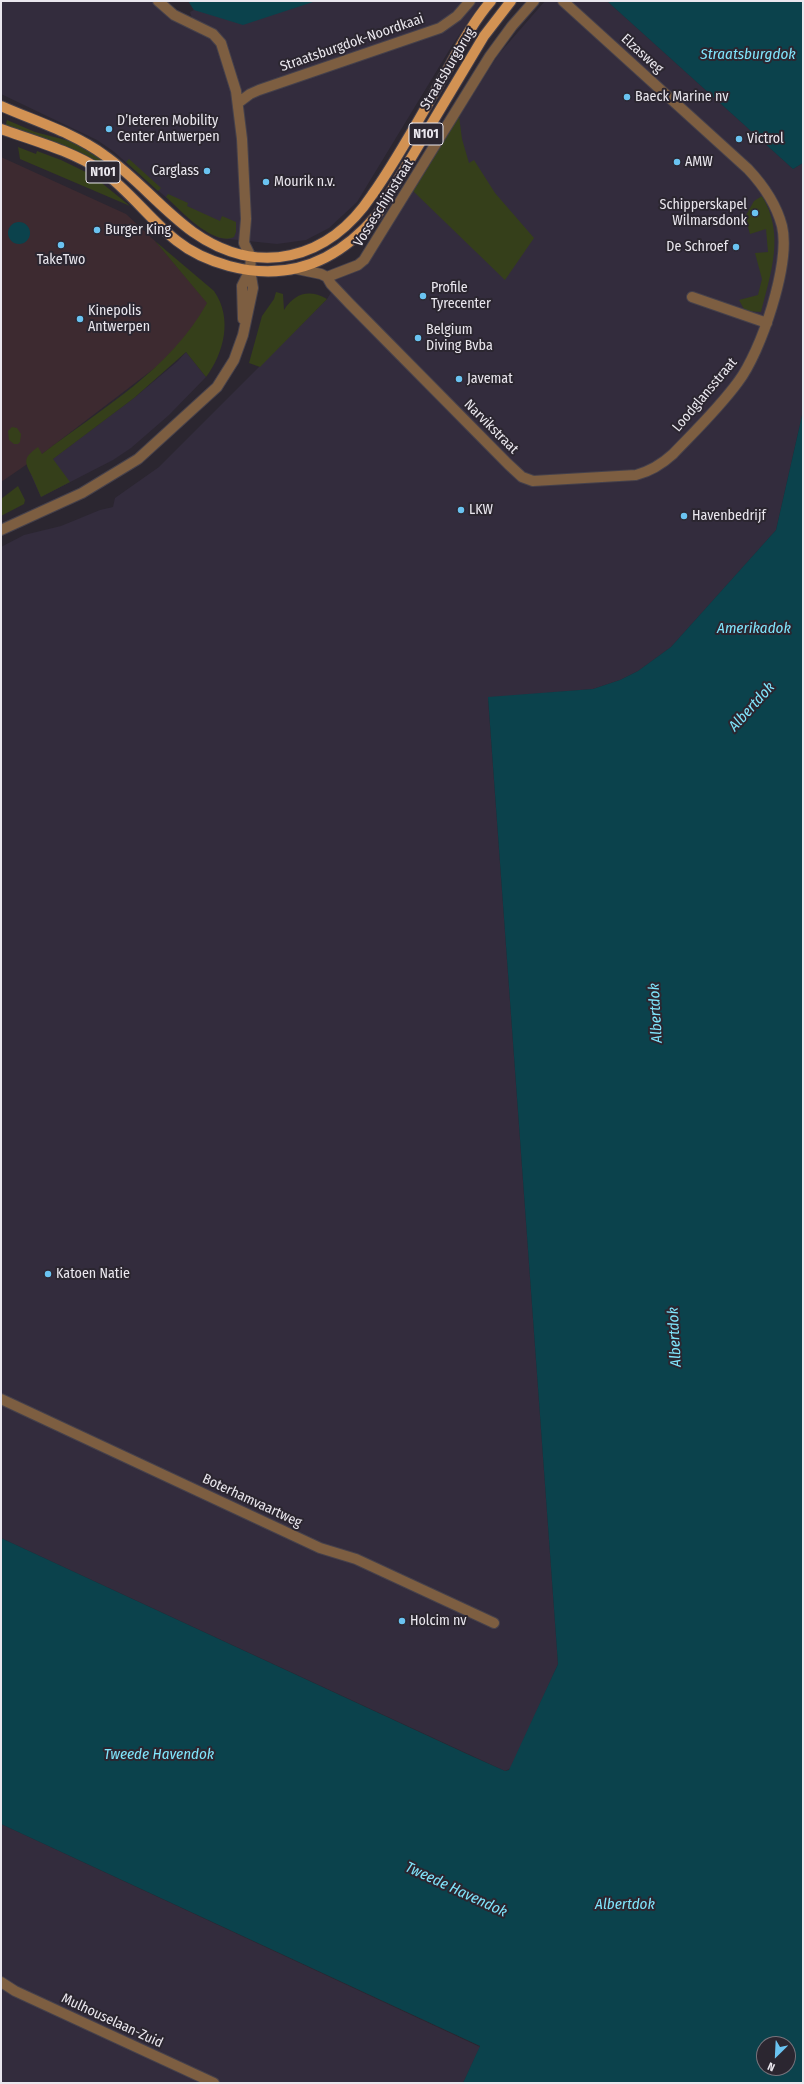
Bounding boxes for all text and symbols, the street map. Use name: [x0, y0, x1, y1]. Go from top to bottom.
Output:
street label: Straatsburgdok-Noordkaai: [278, 11, 426, 75]
street label: Straatsburgbrug: [417, 25, 479, 113]
street label: Elzasweg: [617, 31, 667, 77]
water label: Straatsburgdok: [700, 46, 796, 64]
place label: Baeck Marine nv: [635, 89, 729, 105]
marker: Baeck Marine nv: [622, 92, 632, 102]
place label: D’Ieteren Mobility Center Antwerpen: [117, 113, 220, 146]
road number: N101: [409, 123, 443, 145]
marker: D’Ieteren Mobility Center Antwerpen: [104, 124, 114, 134]
place label: Victrol: [747, 131, 784, 147]
marker: Victrol: [734, 134, 744, 144]
place label: AMW: [685, 154, 713, 170]
street label: Vosseschijnstraat: [350, 156, 418, 250]
marker: AMW: [672, 157, 682, 167]
road number: N101: [86, 161, 120, 183]
place label: Carglass: [152, 163, 199, 179]
marker: Carglass: [202, 166, 212, 176]
place label: Mourik n.v.: [274, 174, 335, 190]
marker: Mourik n.v.: [261, 177, 271, 187]
place label: Schipperskapel Wilmarsdonk: [659, 197, 747, 230]
marker: Schipperskapel Wilmarsdonk: [750, 208, 760, 218]
place label: Burger King: [105, 222, 171, 238]
marker: Burger King: [92, 225, 102, 235]
place label: De Schroef: [666, 239, 728, 255]
marker: TakeTwo: [56, 240, 66, 250]
marker: De Schroef: [731, 242, 741, 252]
place label: TakeTwo: [37, 252, 85, 268]
place label: Profile Tyrecenter: [431, 280, 491, 312]
marker: Profile Tyrecenter: [418, 291, 428, 301]
place label: Kinepolis Antwerpen: [88, 303, 150, 336]
marker: Kinepolis Antwerpen: [75, 314, 85, 324]
place label: Belgium Diving Bvba: [426, 322, 493, 354]
marker: Belgium Diving Bvba: [413, 333, 423, 343]
street label: Loodglansstraat: [669, 354, 741, 436]
place label: Javemat: [467, 371, 513, 387]
marker: Javemat: [454, 374, 464, 384]
street label: Narvikstraat: [460, 396, 522, 458]
place label: LKW: [469, 502, 493, 518]
marker: LKW: [456, 505, 466, 515]
place label: Havenbedrijf: [692, 508, 766, 524]
marker: Havenbedrijf: [679, 511, 689, 521]
water label: Amerikadok: [717, 620, 791, 638]
water label: Albertdok: [725, 679, 779, 735]
water label: Albertdok: [645, 983, 667, 1043]
place label: Katoen Natie: [56, 1266, 130, 1282]
marker: Katoen Natie: [43, 1269, 53, 1279]
water label: Albertdok: [664, 1307, 686, 1367]
street label: Boterhamvaartweg: [200, 1471, 304, 1531]
place label: Holcim nv: [410, 1613, 467, 1629]
marker: Holcim nv: [397, 1616, 407, 1626]
water label: Tweede Havendok: [104, 1746, 214, 1764]
water label: Tweede Havendok: [402, 1859, 510, 1921]
water label: Albertdok: [595, 1896, 655, 1914]
street label: Mulhouselaan-Zuid: [59, 1990, 165, 2052]
north arrow: [756, 2036, 796, 2076]
text: N: [766, 2059, 777, 2074]

